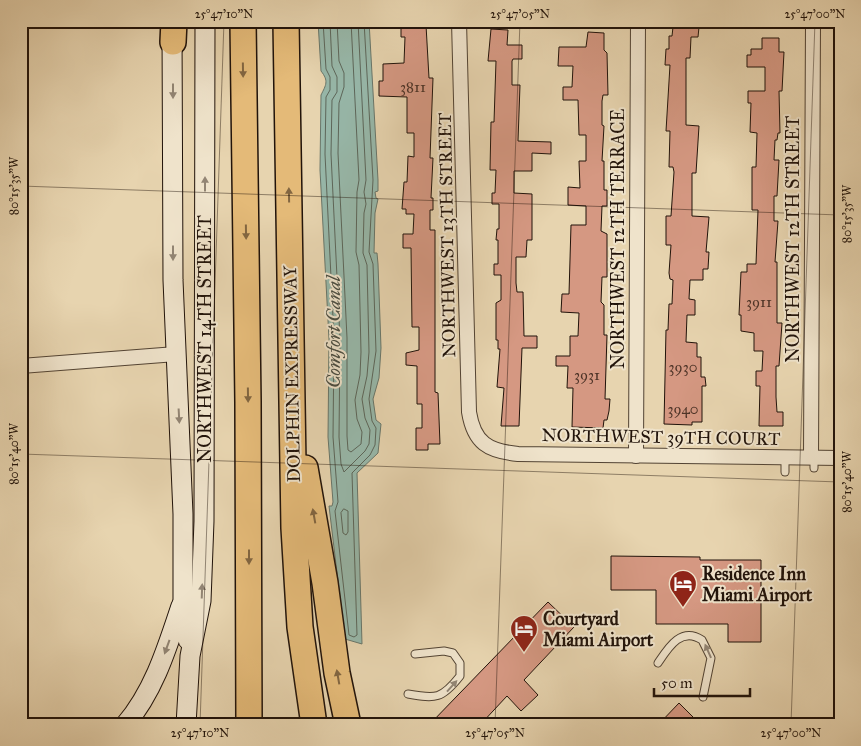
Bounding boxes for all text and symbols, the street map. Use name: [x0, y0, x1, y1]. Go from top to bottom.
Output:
text: 25°47'10"N: [195, 7, 253, 21]
text: 25°47'05"N: [490, 7, 550, 21]
text: 25°47'00"N: [784, 7, 846, 21]
one-way arrow: [240, 62, 248, 78]
house number: 3811: [400, 78, 426, 96]
one-way arrow: [169, 83, 177, 99]
street label: NORTHWEST 12TH TERRACE: [607, 109, 629, 369]
street label: NORTHWEST 13TH STREET: [434, 112, 460, 358]
street label: NORTHWEST 12TH STREET: [782, 116, 804, 362]
text: 80°15'35"W: [7, 156, 21, 215]
one-way arrow: [201, 176, 209, 192]
text: 80°15'35"W: [840, 184, 854, 243]
one-way arrow: [285, 187, 293, 203]
street label: NORTHWEST 14TH STREET: [194, 215, 216, 463]
one-way arrow: [242, 225, 250, 241]
one-way arrow: [169, 246, 177, 262]
street label: DOLPHIN EXPRESSWAY: [279, 265, 305, 482]
water label: Comfort Canal: [322, 274, 345, 388]
house number: 3911: [746, 293, 772, 311]
house number: 3930: [669, 358, 697, 376]
house number: 3931: [574, 366, 600, 384]
one-way arrow: [244, 387, 252, 403]
house number: 3940: [667, 400, 699, 418]
one-way arrow: [175, 408, 183, 424]
text: 80°15'40"W: [7, 423, 21, 485]
street label: NORTHWEST 39TH COURT: [541, 424, 781, 450]
text: 80°15'40"W: [840, 451, 854, 513]
one-way arrow: [309, 508, 317, 524]
one-way arrow: [245, 550, 253, 566]
place label: Residence Inn Miami Airport: [702, 563, 813, 607]
hotel icon: Residence Inn Miami Airport: [668, 569, 698, 608]
one-way arrow: [198, 583, 206, 599]
place label: Courtyard Miami Airport: [543, 608, 654, 652]
hotel icon: Courtyard Miami Airport: [509, 614, 539, 653]
one-way arrow: [163, 639, 170, 654]
one-way arrow: [703, 643, 712, 658]
scale bar: [654, 666, 750, 698]
one-way arrow: [334, 669, 342, 685]
text: 50 m: [661, 674, 693, 692]
one-way arrow: [446, 680, 458, 692]
text: 25°47'10"N: [171, 726, 229, 740]
text: 25°47'05"N: [465, 726, 525, 740]
text: 25°47'00"N: [760, 726, 822, 740]

